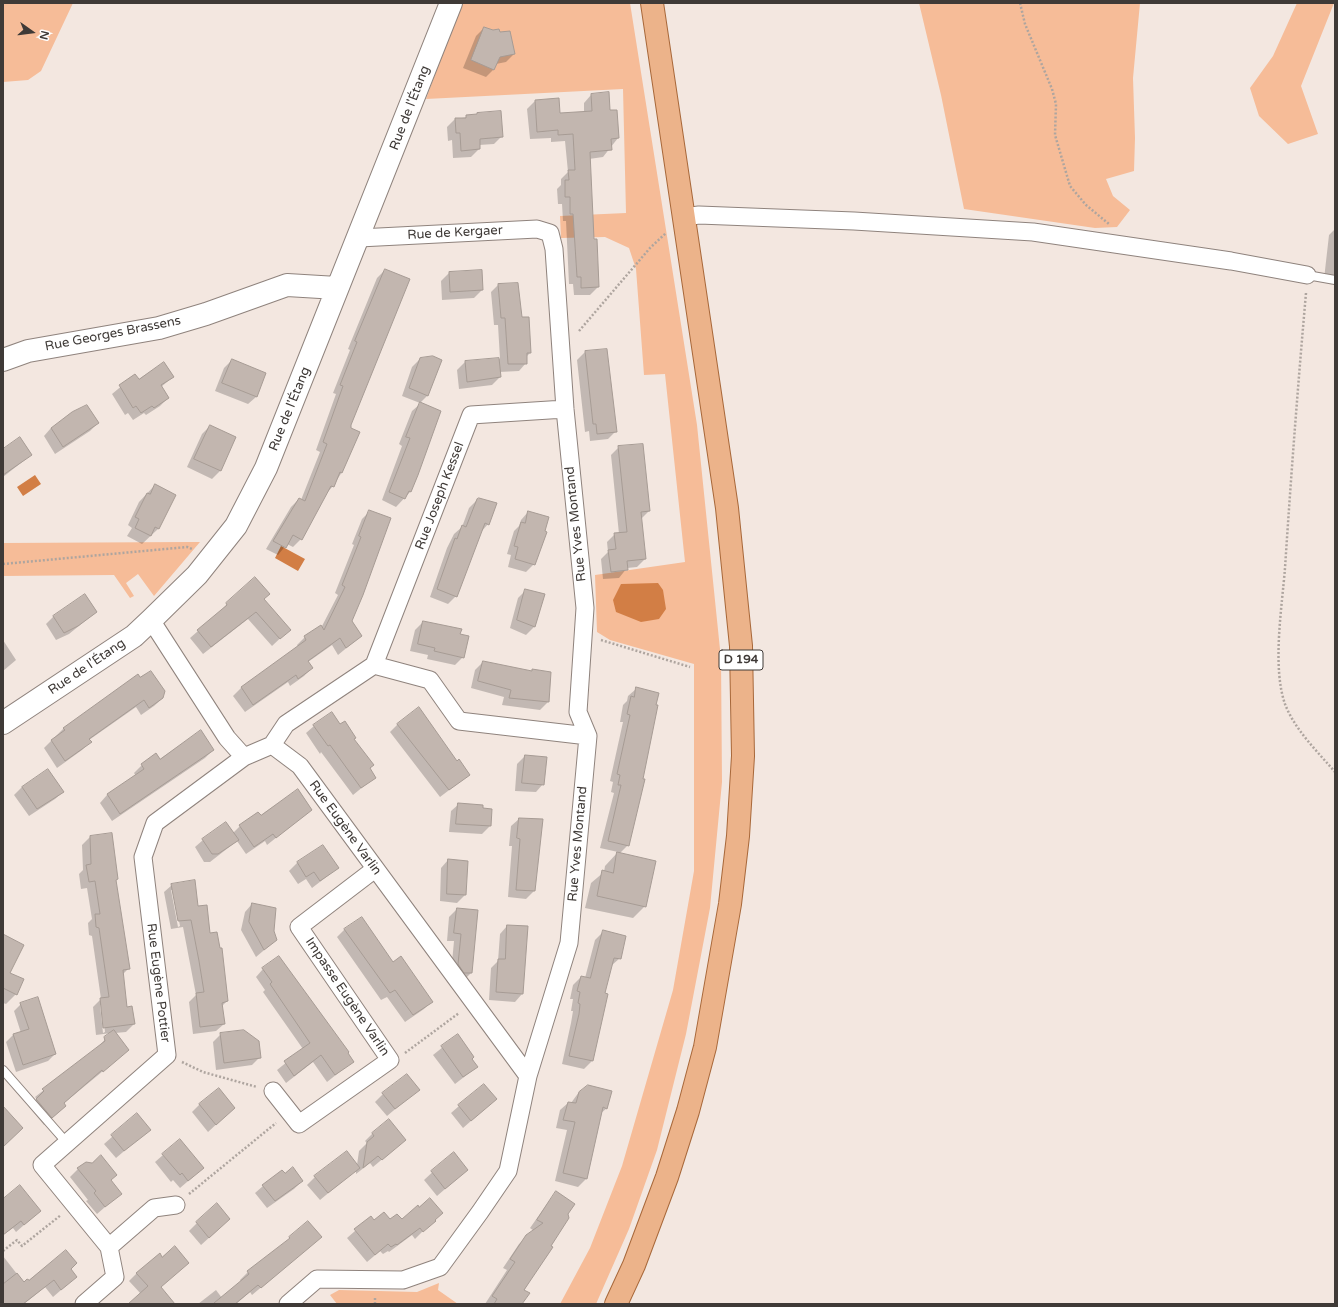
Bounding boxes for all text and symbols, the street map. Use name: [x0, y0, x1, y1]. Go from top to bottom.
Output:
north arrow: [12, 12, 52, 52]
text: N: [37, 29, 52, 41]
street label: Rue de l'Étang: [387, 63, 433, 153]
street label: Rue de Kergaer: [407, 223, 503, 243]
street label: Rue Georges Brassens: [44, 313, 182, 355]
street label: Rue de l'Étang: [266, 365, 314, 453]
street label: Rue Joseph Kessel: [412, 440, 468, 552]
street label: Rue Yves Montand: [562, 466, 590, 582]
street label: Rue de l'Étang: [46, 636, 128, 698]
road number: D 194: [719, 650, 763, 670]
street label: Rue Eugène Varlin: [305, 778, 385, 878]
street label: Rue Yves Montand: [565, 786, 591, 902]
street label: Rue Eugène Pottier: [143, 922, 173, 1044]
street label: Impasse Eugène Varlin: [302, 935, 392, 1059]

